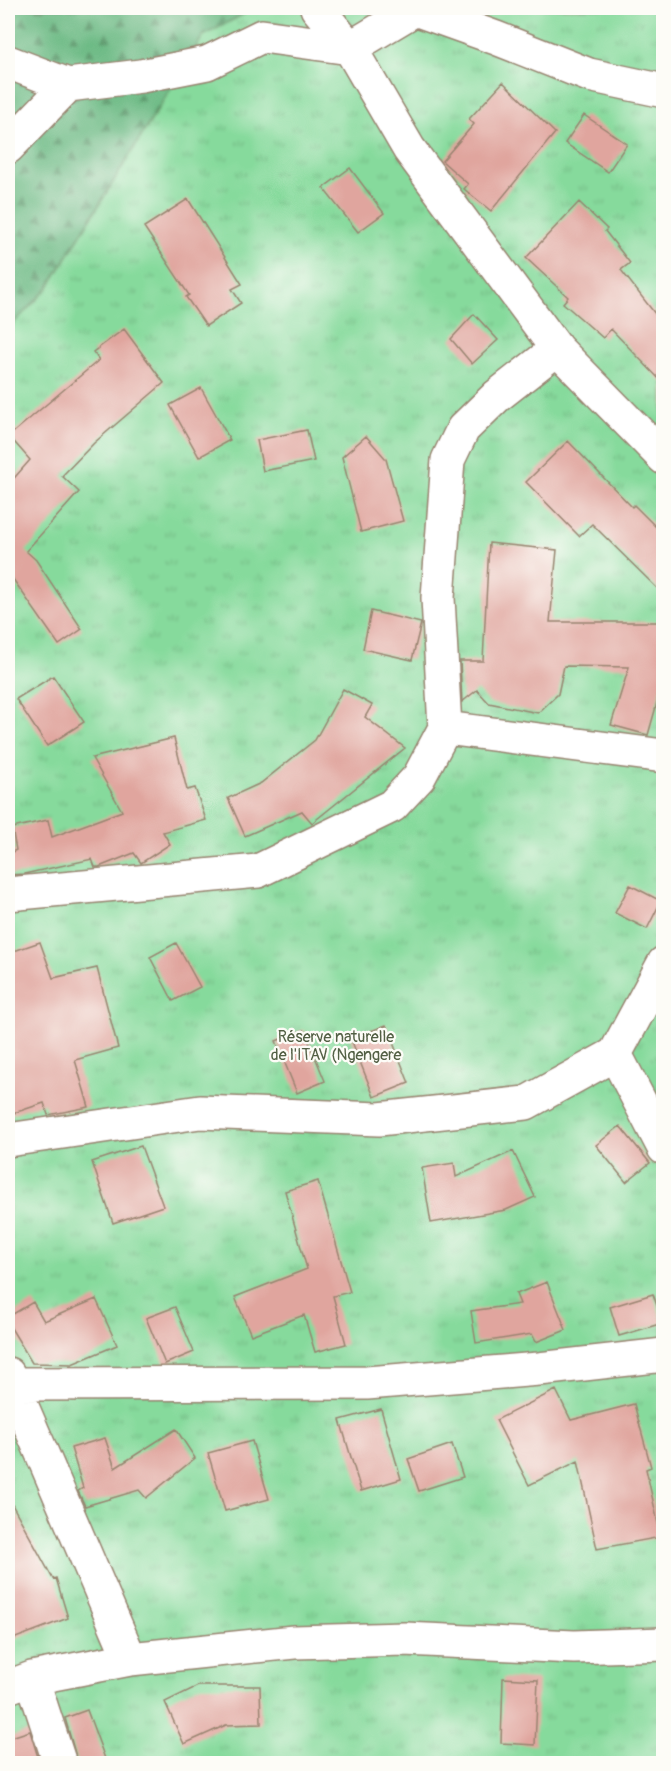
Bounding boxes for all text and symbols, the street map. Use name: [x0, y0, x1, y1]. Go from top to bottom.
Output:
park label: Réserve naturelle de l'ITAV (Ngengere: [271, 1027, 401, 1065]

